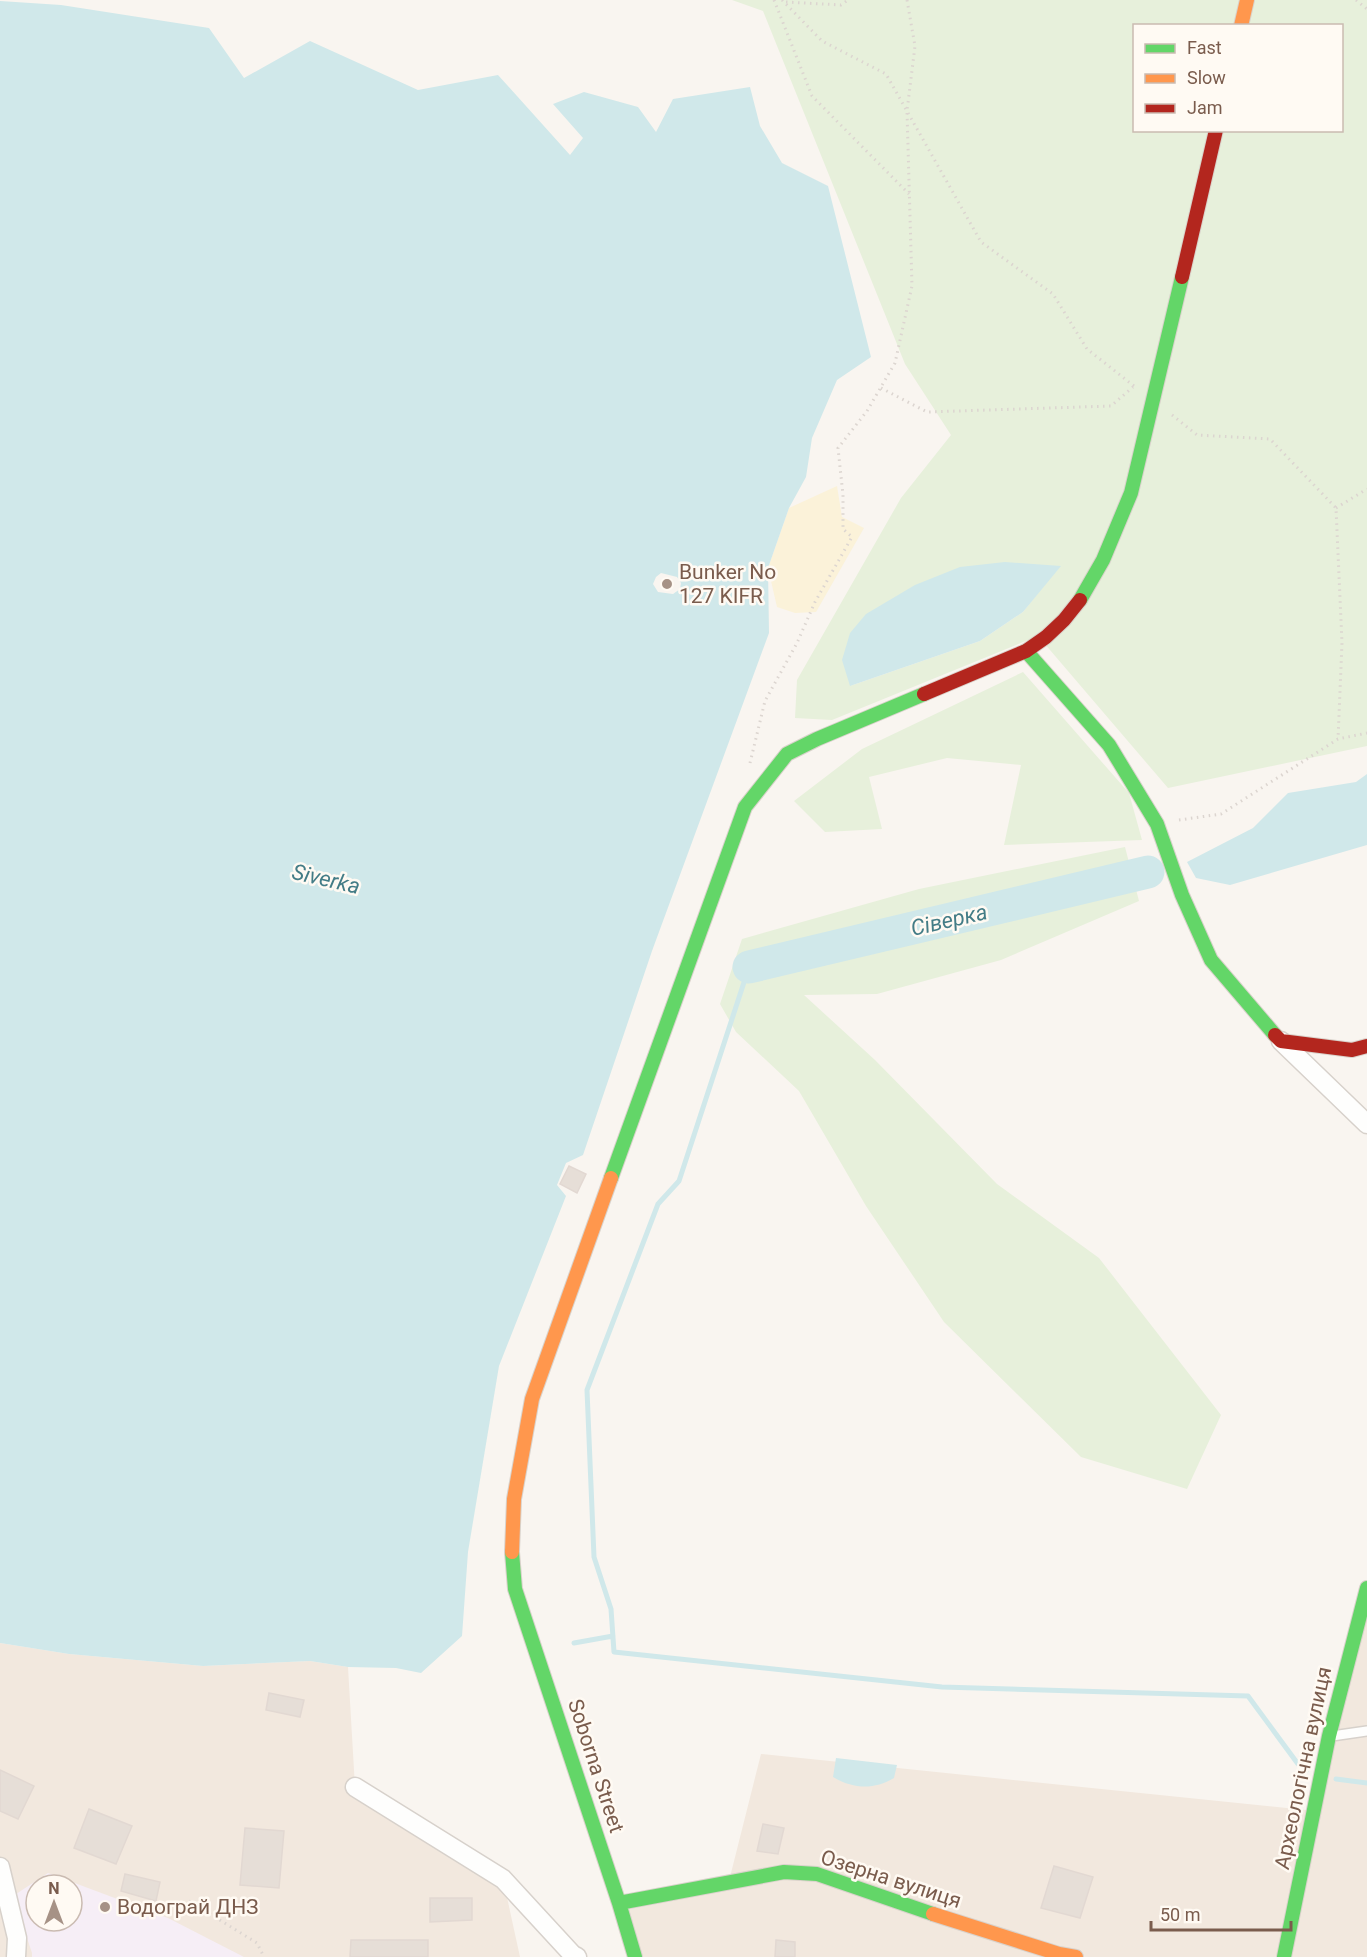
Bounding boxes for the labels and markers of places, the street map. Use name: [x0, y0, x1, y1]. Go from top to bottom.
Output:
place label: Bunker No 127 KIFR: [679, 560, 776, 608]
marker: Bunker No 127 KIFR: [660, 577, 674, 591]
place label: Водограй ДНЗ: [117, 1895, 259, 1919]
marker: Водограй ДНЗ: [98, 1900, 112, 1914]

